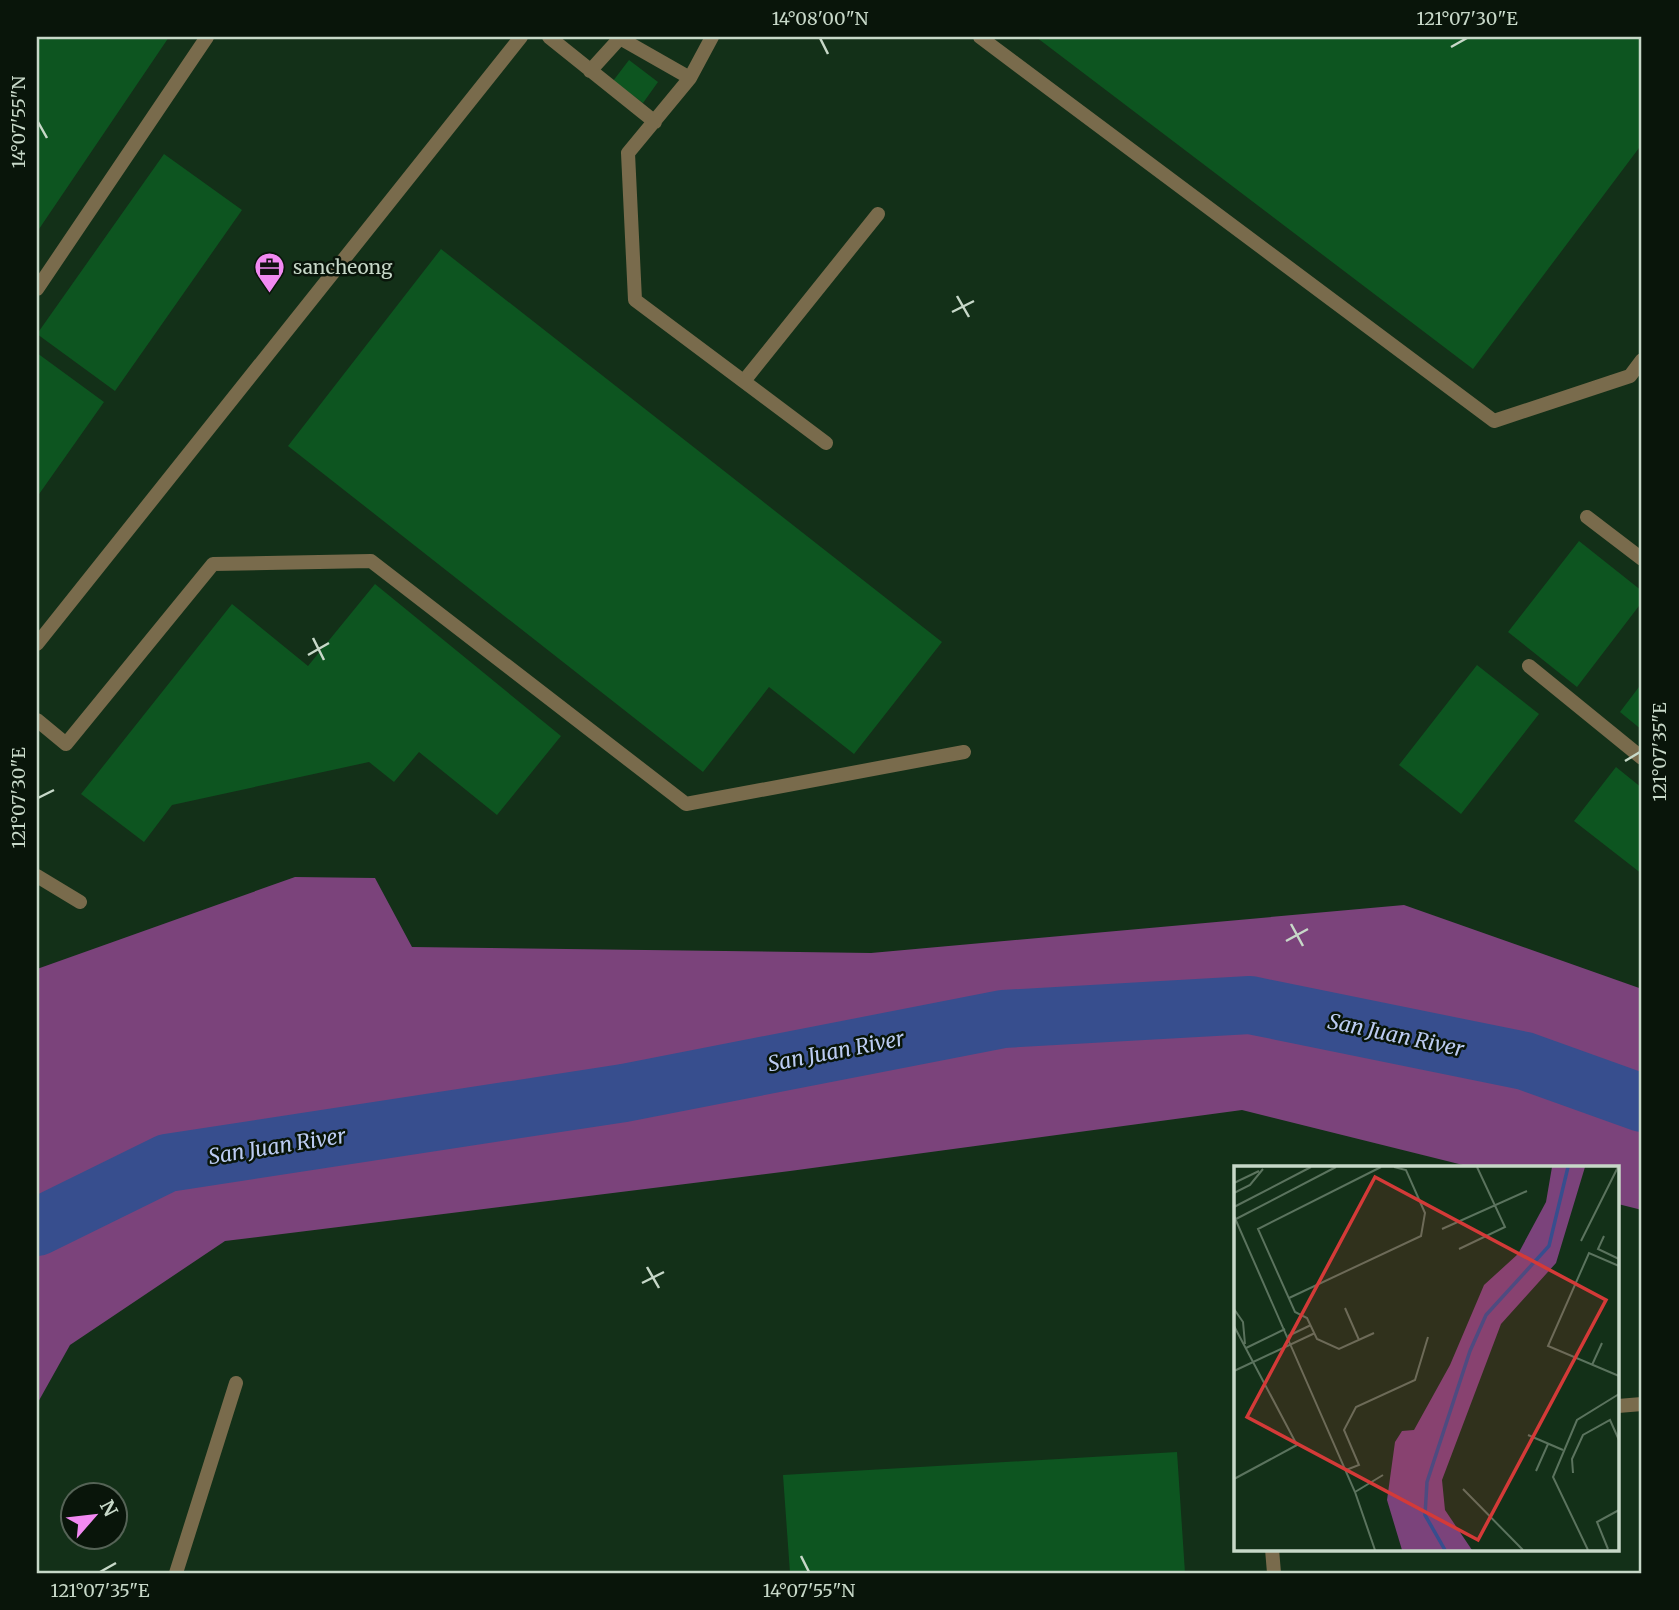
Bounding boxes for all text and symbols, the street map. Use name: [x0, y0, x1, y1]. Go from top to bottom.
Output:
text: 14°08'00"N: [772, 7, 868, 30]
text: 121°07'30"E: [1416, 7, 1518, 30]
text: 14°07'55"N: [7, 76, 30, 168]
office icon: sancheong: [253, 250, 287, 294]
place label: sancheong: [293, 255, 393, 279]
text: 121°07'35"E: [1648, 702, 1671, 801]
text: 121°07'30"E: [7, 747, 30, 849]
water label: San Juan River: [1325, 1007, 1467, 1063]
water label: San Juan River: [765, 1024, 907, 1077]
water label: San Juan River: [207, 1122, 348, 1170]
inset map: [1234, 1166, 1620, 1550]
north arrow: [60, 1480, 130, 1550]
text: N: [95, 1496, 123, 1520]
text: 121°07'35"E: [51, 1579, 150, 1602]
text: 14°07'55"N: [763, 1579, 855, 1602]

